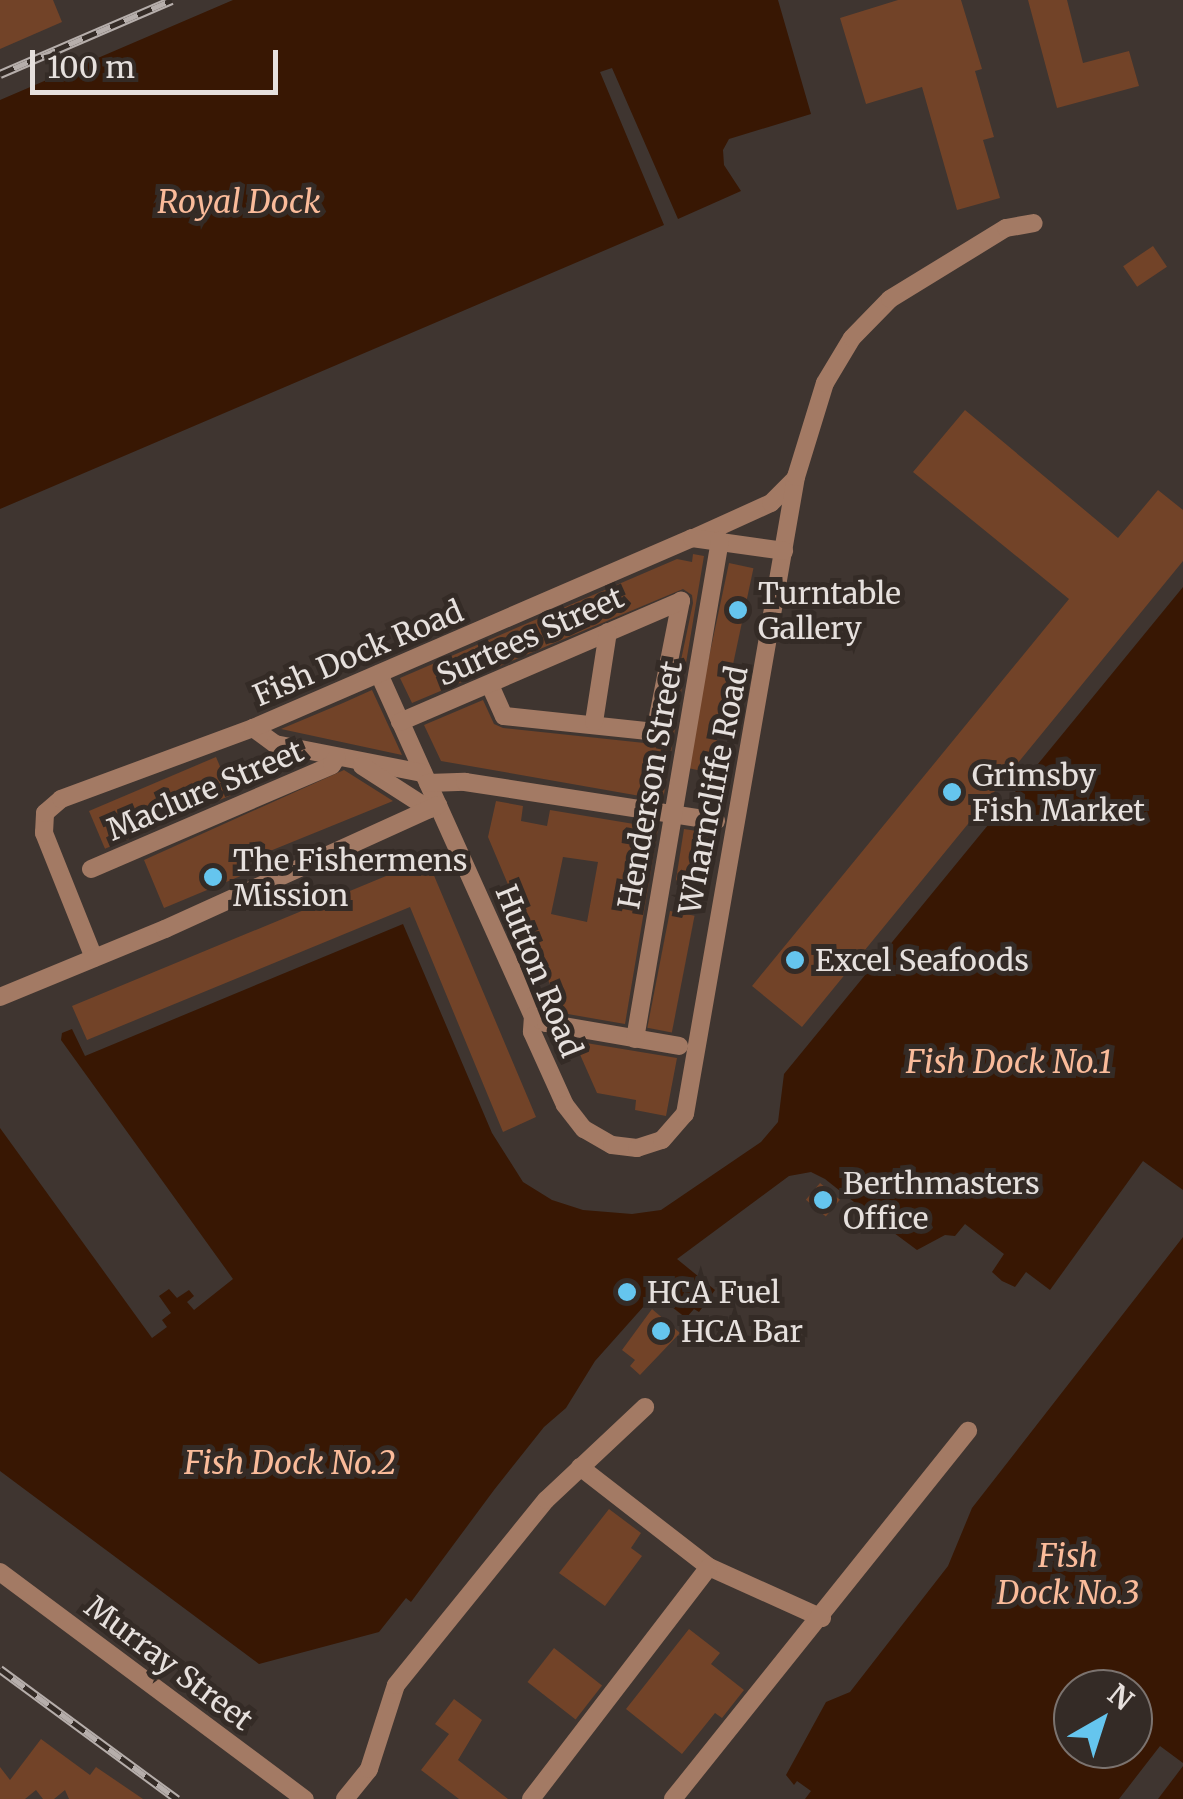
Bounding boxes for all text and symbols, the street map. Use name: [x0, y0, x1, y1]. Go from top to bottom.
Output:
scale bar: [35, 30, 282, 92]
text: 100 m: [47, 48, 135, 86]
water label: Royal Dock: [157, 183, 321, 221]
place label: Turntable Gallery: [758, 575, 901, 646]
street label: Surtees Street: [431, 579, 629, 693]
street label: Fish Dock Road: [248, 593, 468, 713]
marker: Turntable Gallery: [727, 599, 749, 621]
street label: Henderson Street: [610, 658, 690, 912]
street label: Wharncliffe Road: [671, 663, 755, 917]
street label: Maclure Street: [101, 732, 309, 848]
place label: Grimsby Fish Market: [972, 757, 1145, 828]
marker: Grimsby Fish Market: [941, 781, 963, 803]
place label: The Fishermens Mission: [233, 842, 467, 912]
marker: The Fishermens Mission: [202, 866, 224, 888]
street label: Hutton Road: [488, 880, 590, 1062]
place label: Excel Seafoods: [815, 942, 1029, 978]
marker: Excel Seafoods: [784, 949, 806, 971]
water label: Fish Dock No.1: [906, 1043, 1112, 1081]
place label: Berthmasters Office: [843, 1165, 1040, 1236]
marker: Berthmasters Office: [812, 1189, 834, 1211]
place label: HCA Fuel: [647, 1274, 780, 1310]
marker: HCA Fuel: [616, 1281, 638, 1303]
place label: HCA Bar: [681, 1313, 803, 1349]
marker: HCA Bar: [650, 1320, 672, 1342]
water label: Fish Dock No.2: [184, 1444, 396, 1482]
water label: Fish Dock No.3: [997, 1538, 1139, 1613]
street label: Murray Street: [78, 1588, 260, 1738]
north arrow: [1053, 1669, 1153, 1769]
text: N: [1101, 1676, 1141, 1718]

